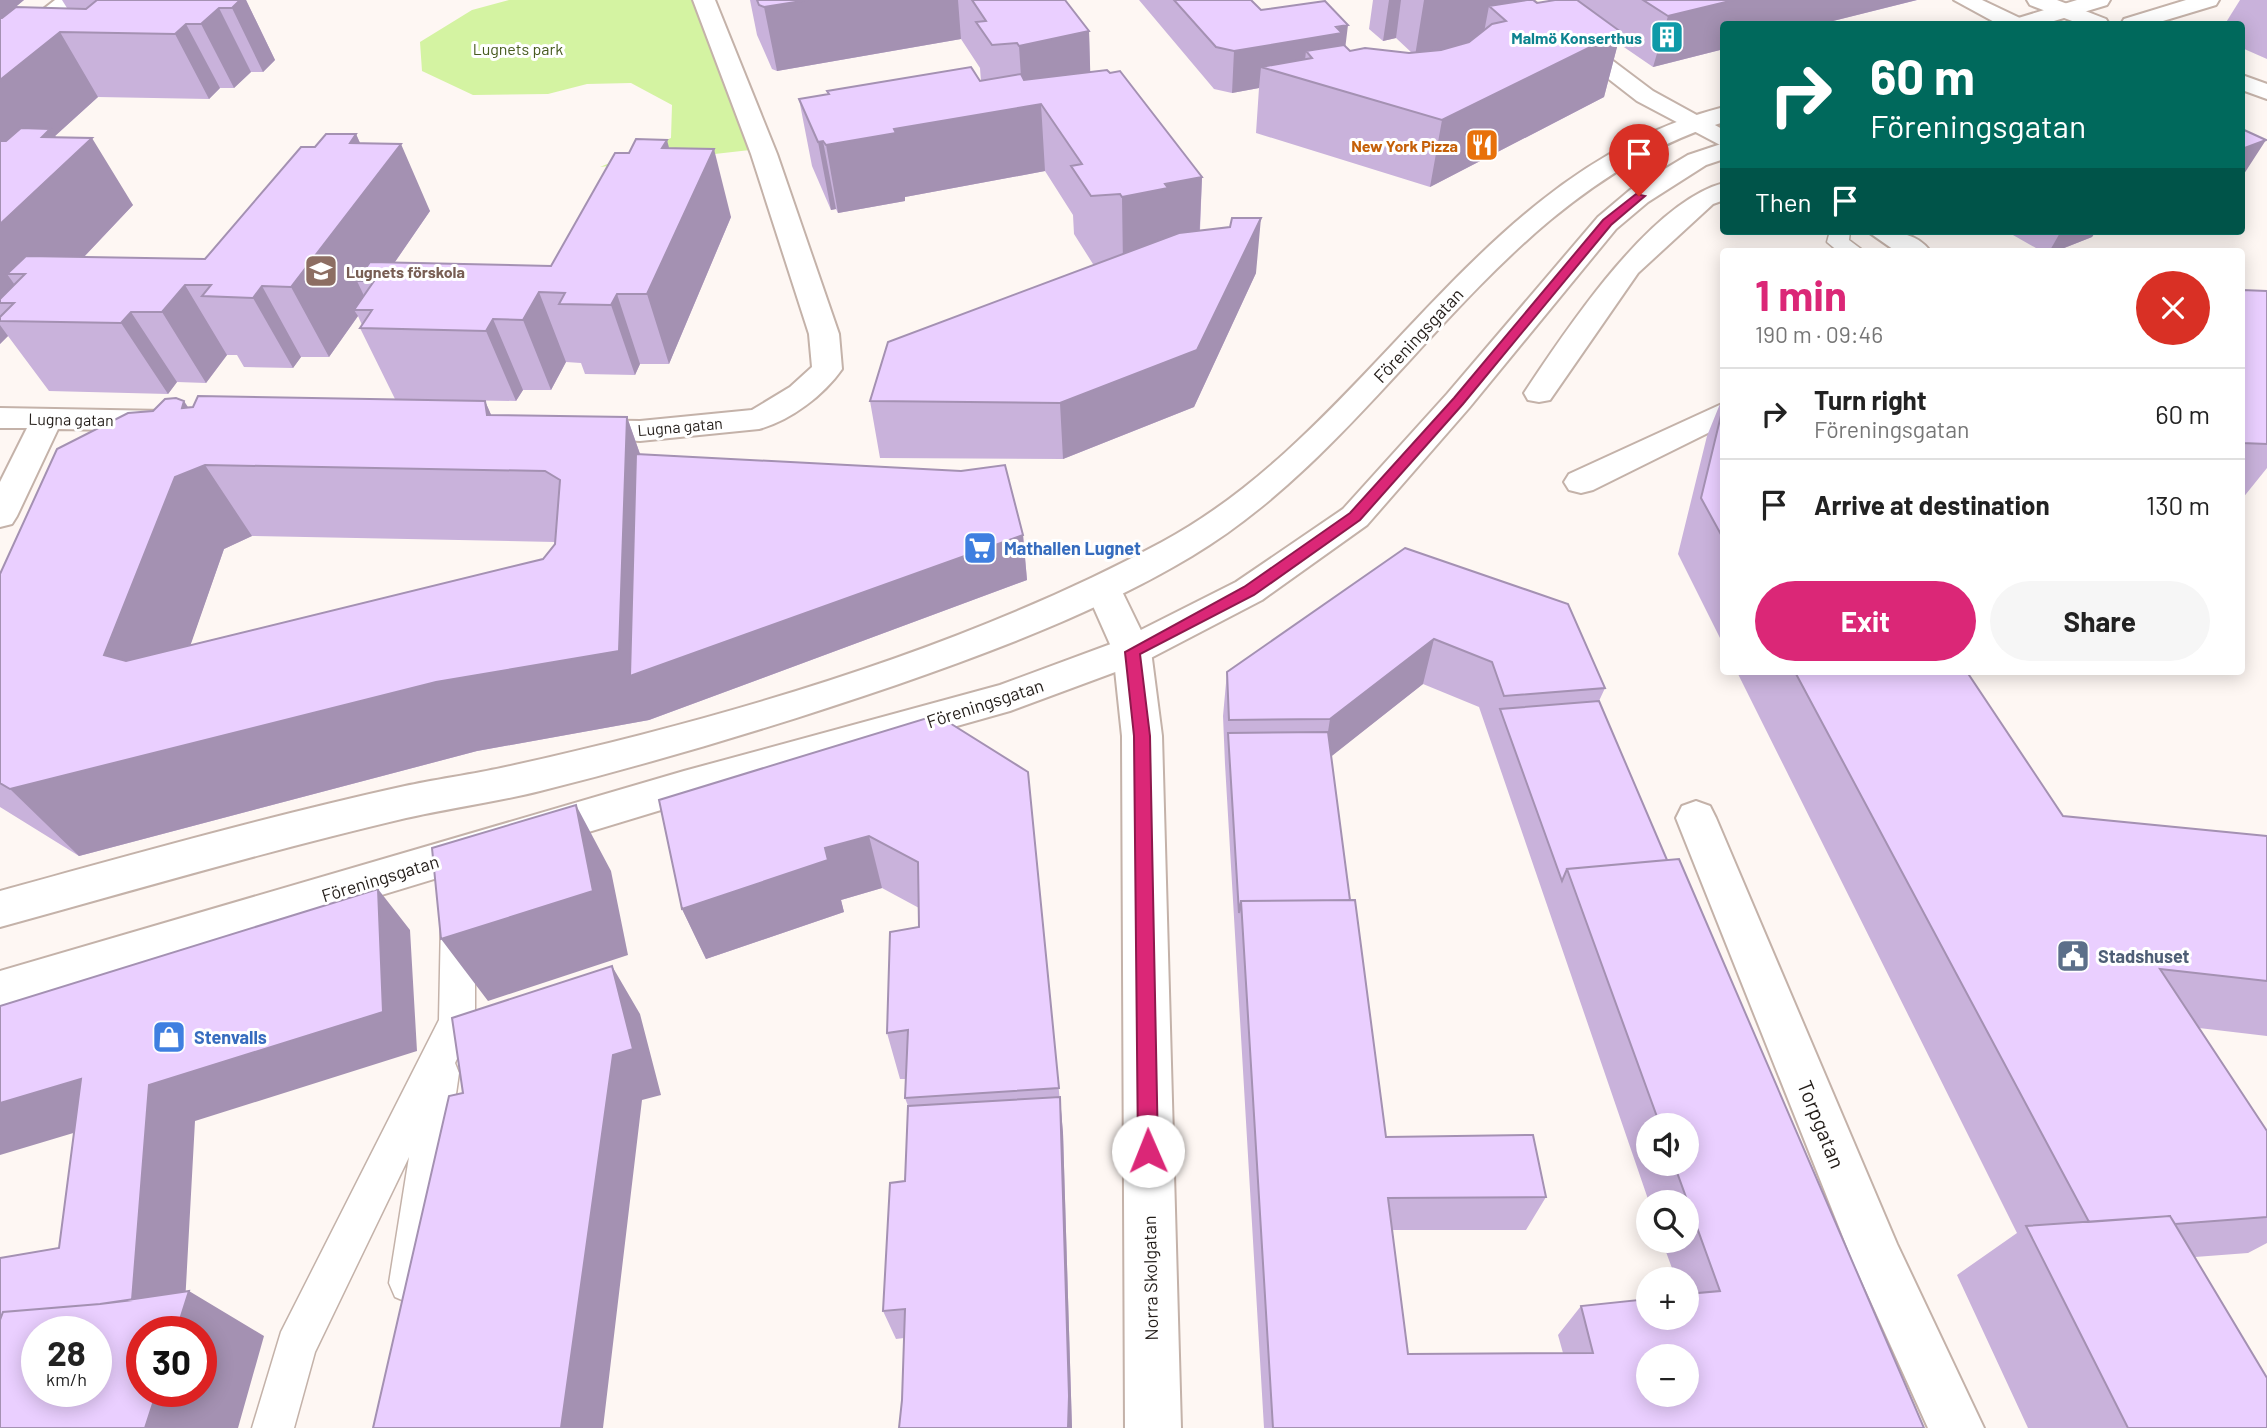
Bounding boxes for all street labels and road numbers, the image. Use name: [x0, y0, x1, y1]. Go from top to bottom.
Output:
street label: Föreningsgatan: [1368, 283, 1468, 387]
street label: Lugna gatan: [28, 409, 114, 429]
street label: Lugna gatan: [637, 413, 723, 439]
street label: Föreningsgatan: [924, 674, 1046, 732]
street label: Föreningsgatan: [319, 850, 441, 906]
street label: Torpgatan: [1793, 1076, 1851, 1172]
street label: Norra Skolgatan: [1138, 1215, 1162, 1341]

